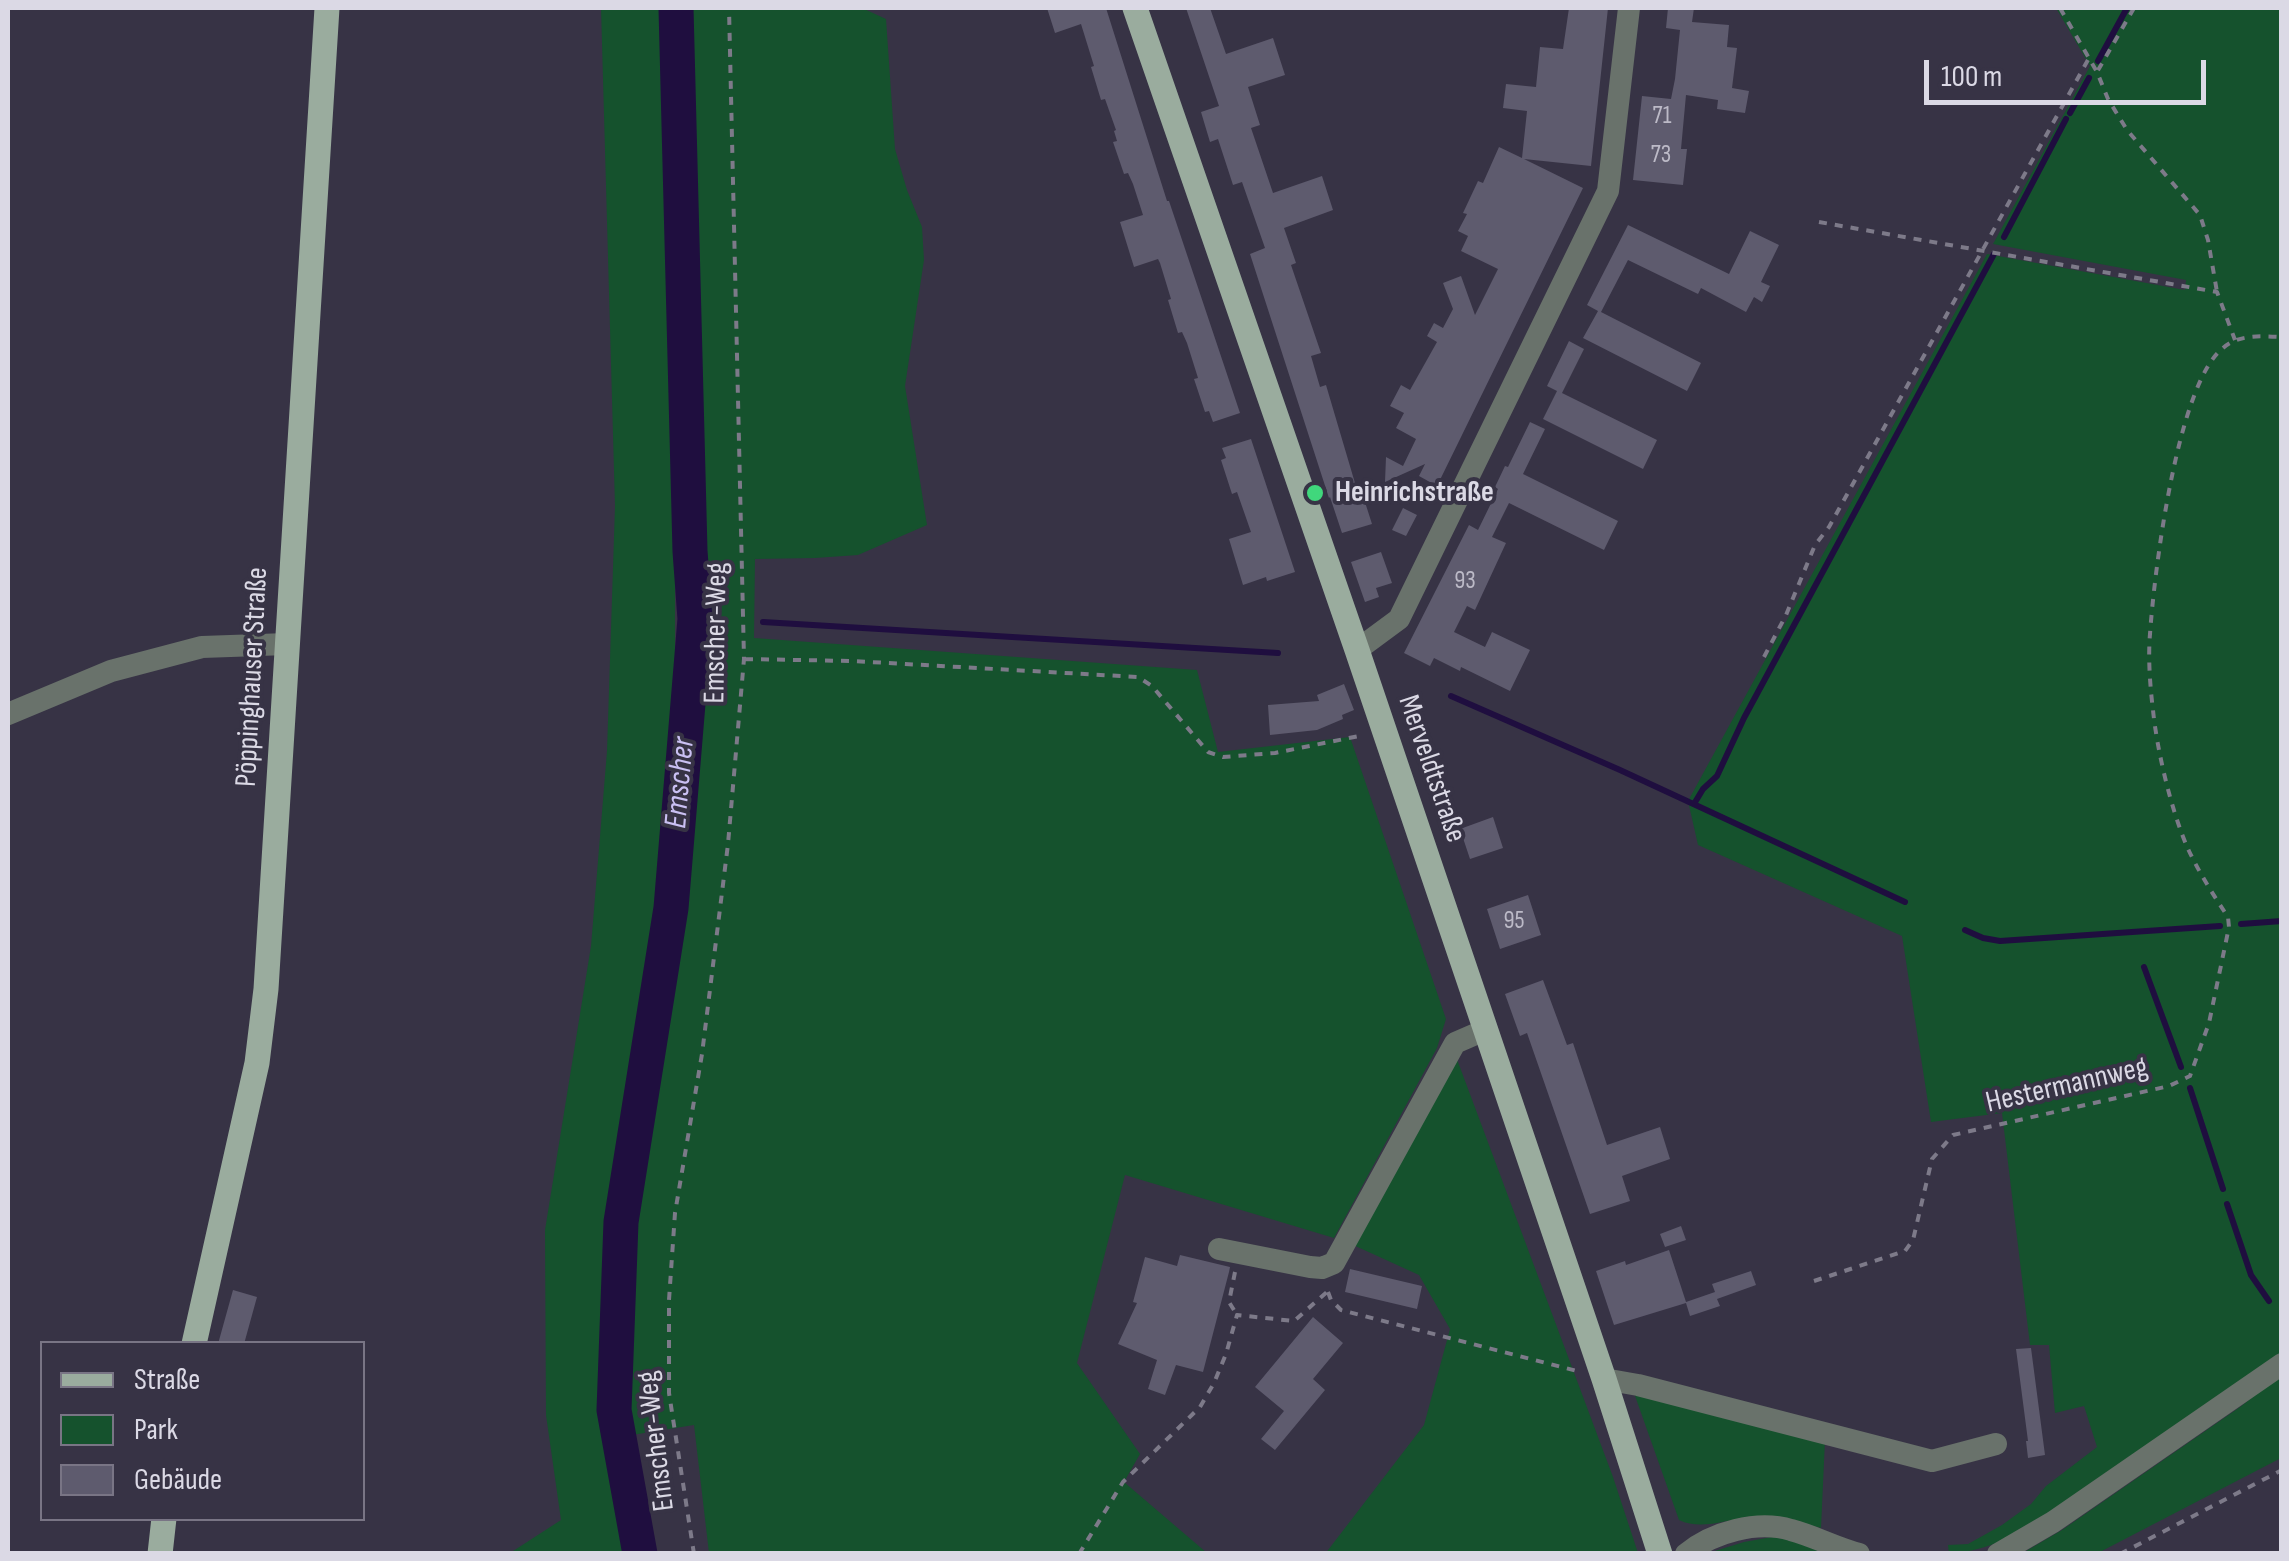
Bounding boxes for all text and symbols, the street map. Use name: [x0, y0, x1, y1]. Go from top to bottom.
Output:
scale bar: [1929, 40, 2212, 102]
text: 100 m: [1941, 59, 2002, 95]
house number: 71: [1653, 102, 1671, 132]
house number: 73: [1651, 141, 1671, 171]
place label: Heinrichstraße: [1335, 475, 1494, 511]
marker: Heinrichstraße: [1304, 482, 1326, 504]
street label: Emscher-Weg: [698, 562, 736, 704]
street label: Pöppinghauser Straße: [229, 566, 277, 788]
house number: 93: [1454, 567, 1476, 597]
street label: Merveldtstraße: [1389, 691, 1473, 847]
water label: Emscher: [658, 736, 704, 830]
house number: 95: [1503, 907, 1525, 937]
street label: Hestermannweg: [1983, 1050, 2151, 1122]
legend: [40, 1341, 365, 1521]
text: Straße: [134, 1362, 200, 1398]
street label: Emscher-Weg: [631, 1369, 683, 1513]
text: Park: [134, 1412, 178, 1448]
text: Gebäude: [134, 1462, 222, 1498]

